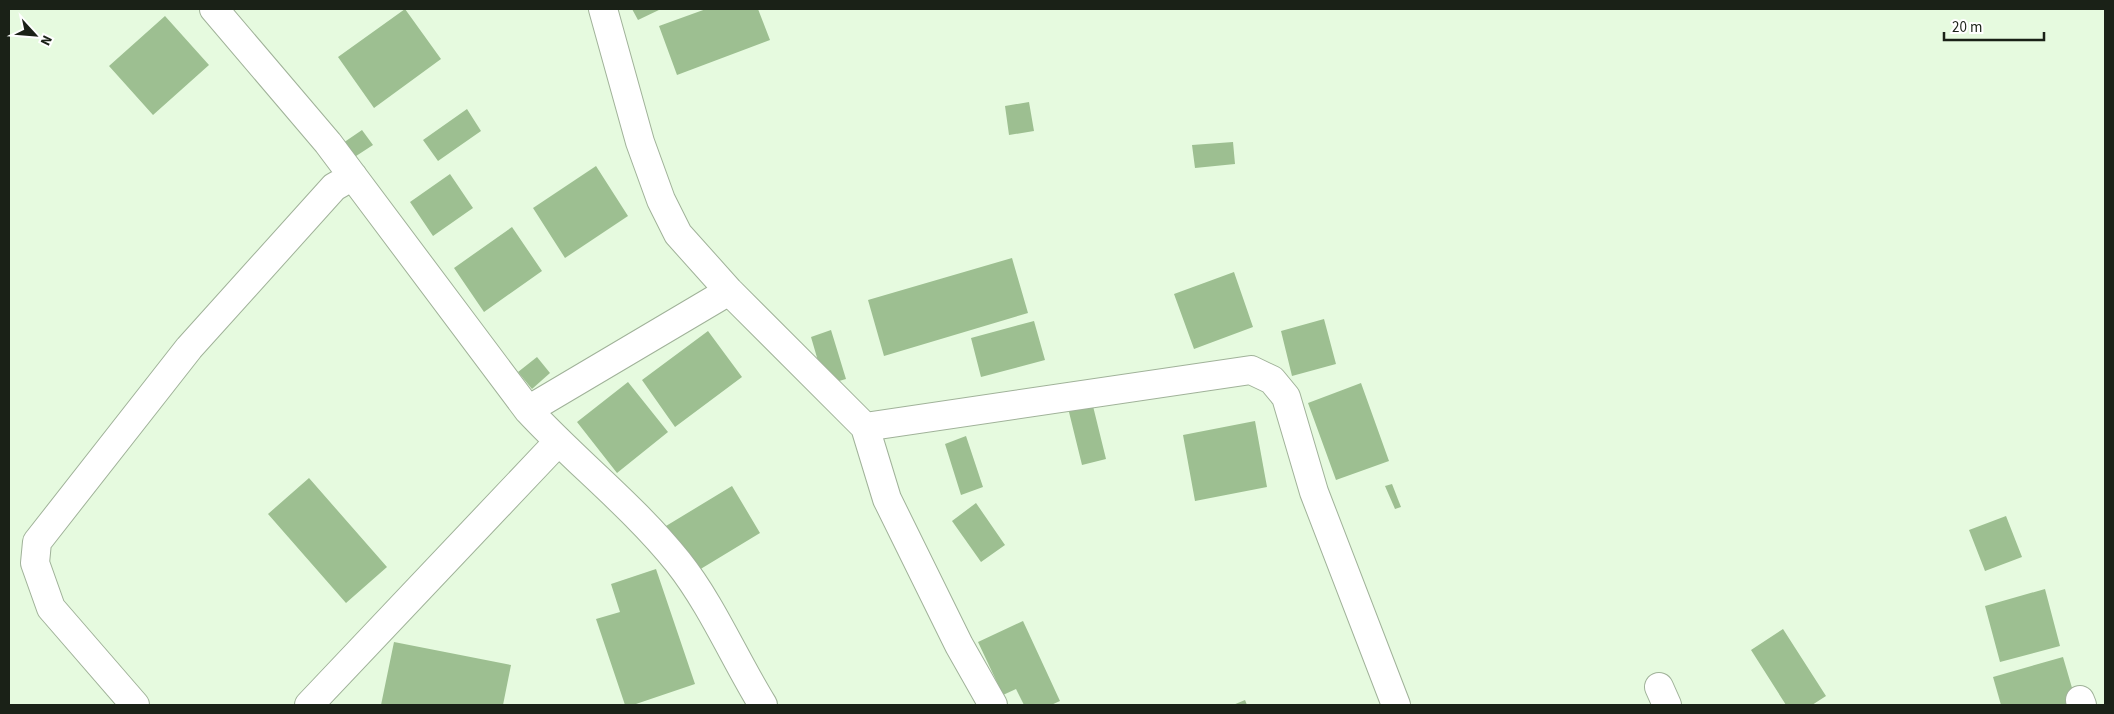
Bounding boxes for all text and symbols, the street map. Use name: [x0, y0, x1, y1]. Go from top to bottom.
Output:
north arrow: [10, 10, 60, 60]
scale bar: [1944, 10, 2044, 42]
text: 20 m: [1952, 17, 1982, 38]
text: N: [35, 32, 57, 49]

